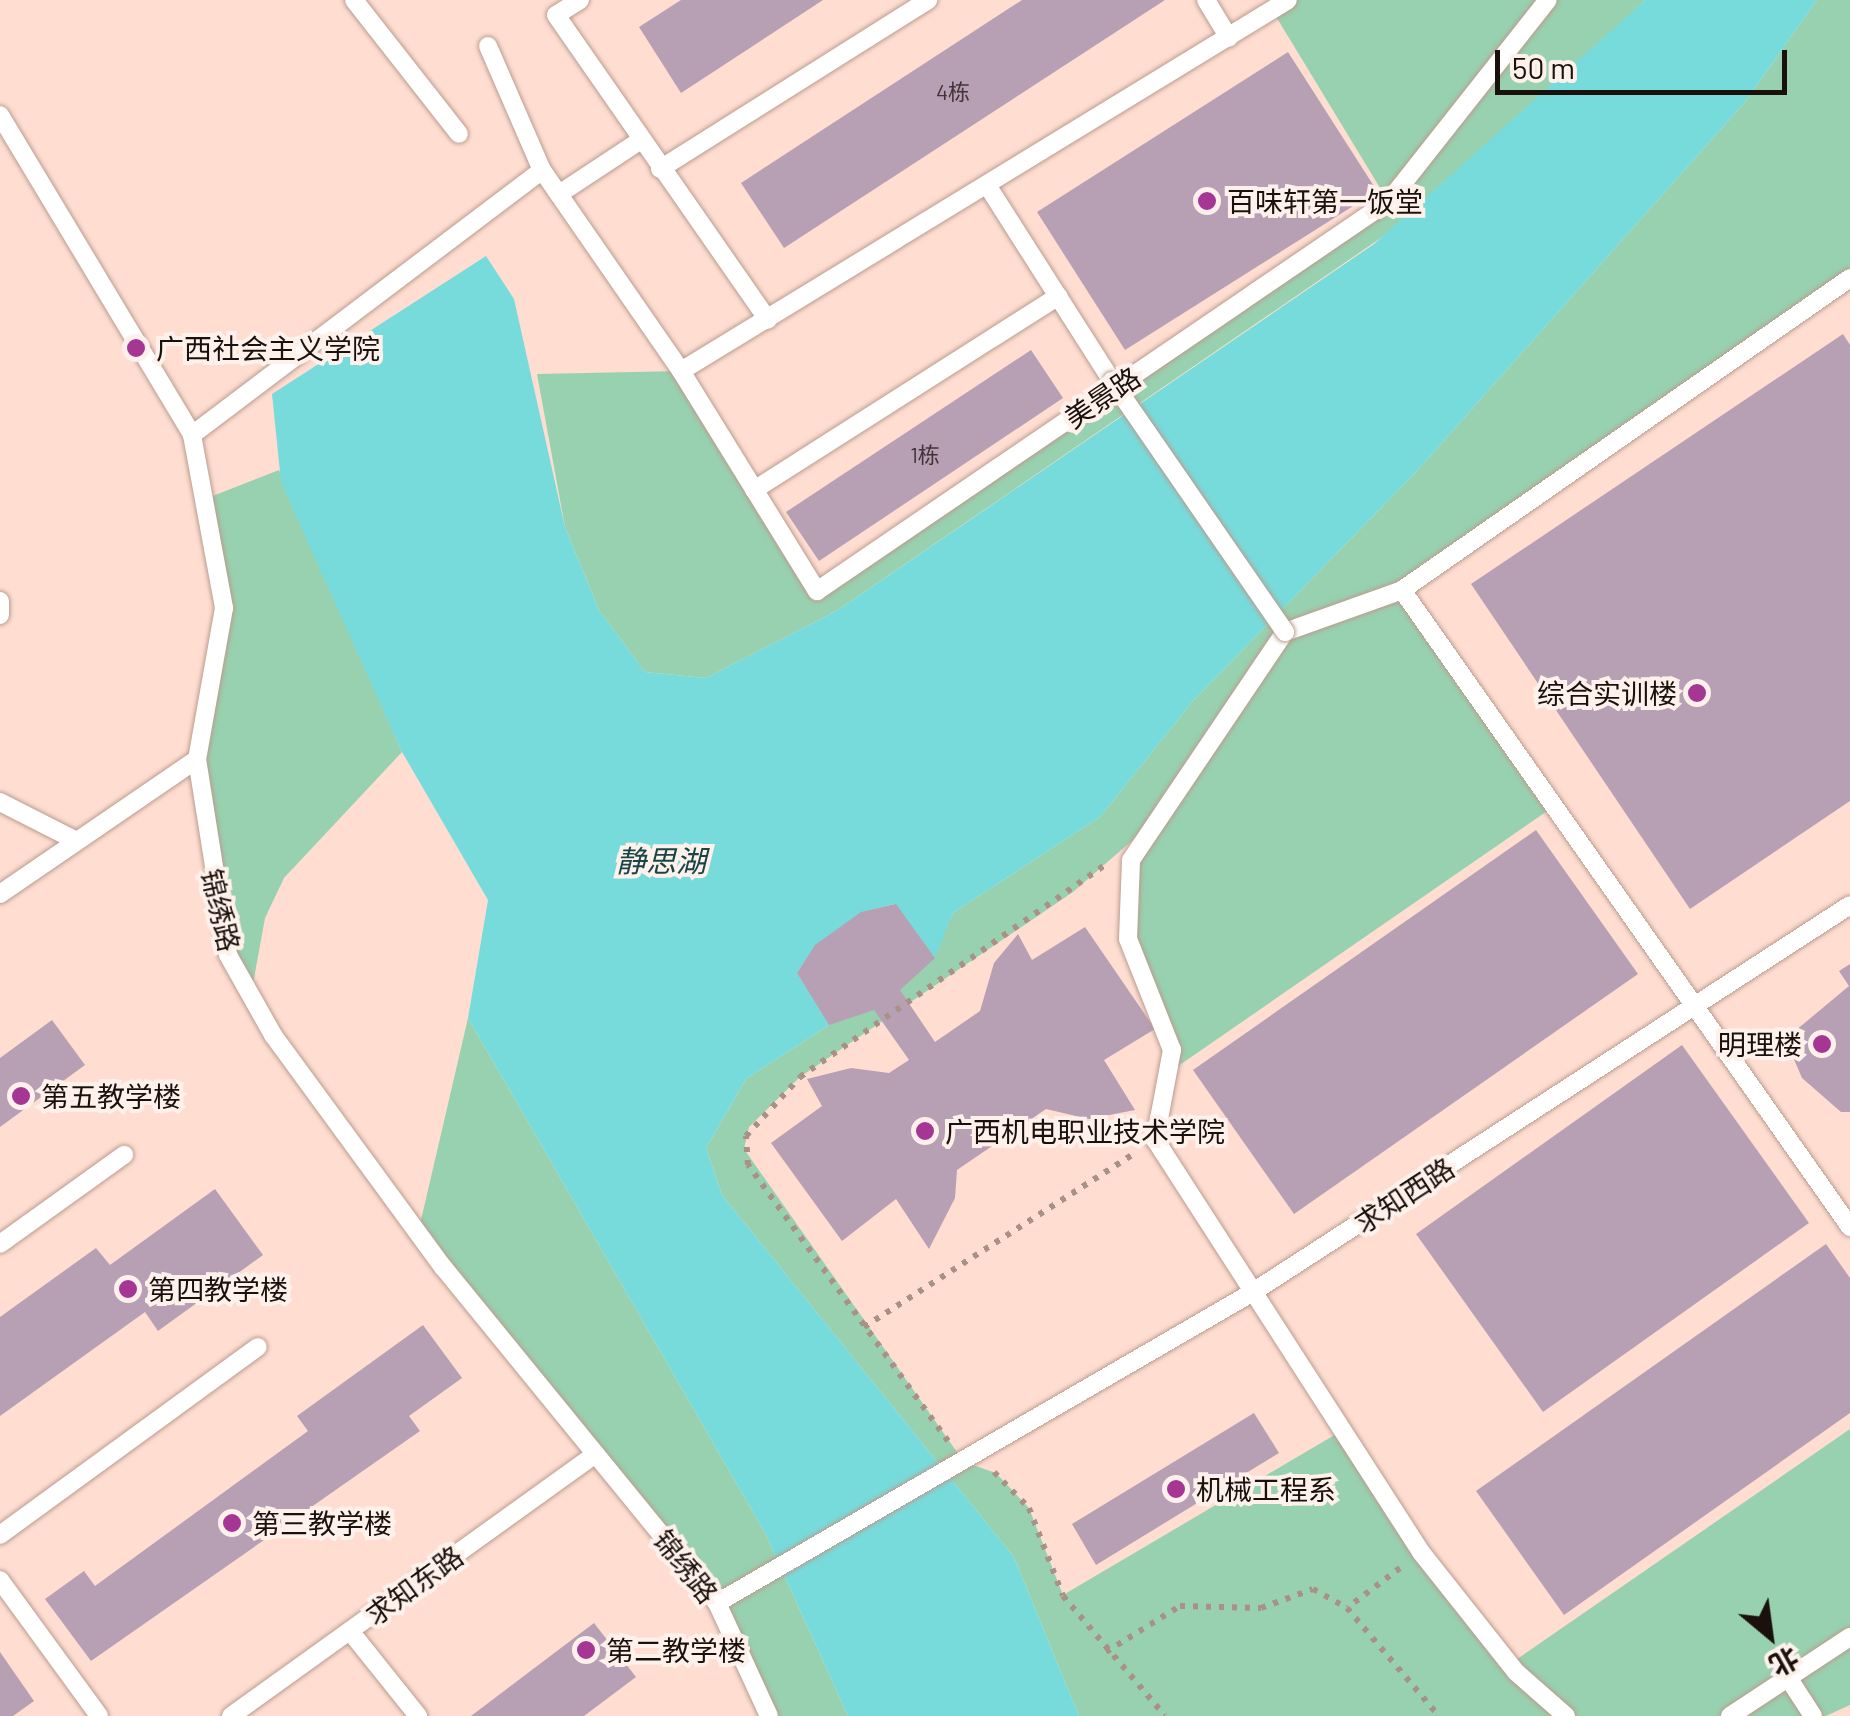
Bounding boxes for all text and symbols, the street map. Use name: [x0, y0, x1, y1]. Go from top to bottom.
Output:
scale bar: [1500, 30, 1792, 92]
text: 50 m: [1512, 49, 1575, 85]
house number: 4栋: [936, 79, 970, 105]
place label: 百味轩第一饭堂: [1227, 184, 1423, 218]
marker: 百味轩第一饭堂: [1196, 190, 1218, 212]
place label: 广西社会主义学院: [156, 331, 380, 365]
marker: 广西社会主义学院: [125, 337, 147, 359]
street label: 美景路: [1058, 360, 1146, 434]
house number: 1栋: [910, 442, 940, 468]
place label: 综合实训楼: [1537, 676, 1677, 710]
marker: 综合实训楼: [1686, 682, 1708, 704]
water label: 静思湖: [616, 842, 706, 878]
street label: 锦绣路: [195, 865, 247, 955]
place label: 明理楼: [1718, 1027, 1802, 1061]
marker: 明理楼: [1811, 1033, 1833, 1055]
place label: 第五教学楼: [41, 1079, 181, 1113]
marker: 第五教学楼: [10, 1085, 32, 1107]
place label: 广西机电职业技术学院: [945, 1114, 1225, 1148]
marker: 广西机电职业技术学院: [914, 1120, 936, 1142]
street label: 求知西路: [1348, 1150, 1460, 1240]
place label: 第四教学楼: [148, 1272, 288, 1306]
marker: 第四教学楼: [117, 1278, 139, 1300]
place label: 机械工程系: [1196, 1472, 1336, 1506]
marker: 机械工程系: [1165, 1478, 1187, 1500]
place label: 第三教学楼: [252, 1506, 392, 1540]
marker: 第三教学楼: [221, 1512, 243, 1534]
street label: 锦绣路: [647, 1523, 725, 1609]
street label: 求知东路: [359, 1538, 469, 1632]
north arrow: [1720, 1586, 1820, 1686]
place label: 第二教学楼: [606, 1633, 746, 1667]
marker: 第二教学楼: [575, 1639, 597, 1661]
text: 北: [1764, 1641, 1805, 1684]

